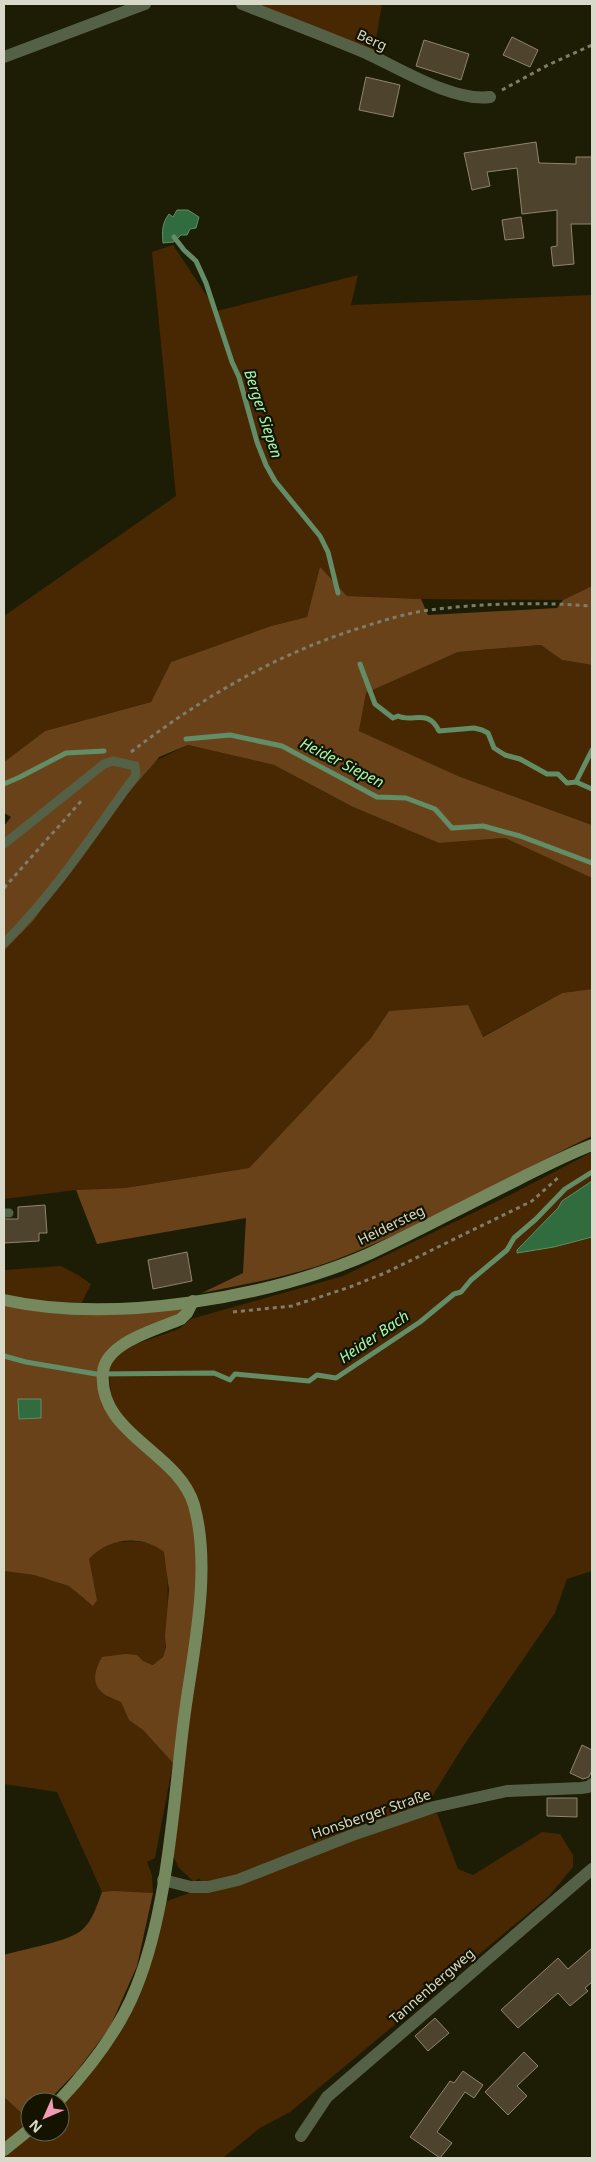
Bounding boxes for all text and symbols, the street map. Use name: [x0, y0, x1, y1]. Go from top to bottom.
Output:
street label: Berg: [354, 25, 390, 55]
water label: Berger Siepen: [240, 367, 288, 461]
water label: Heider Siepen: [297, 732, 388, 792]
street label: Heidersteg: [354, 1200, 427, 1249]
water label: Heider Bach: [334, 1305, 412, 1367]
street label: Honsberger Straße: [309, 1784, 433, 1843]
street label: Tannenbergweg: [385, 1943, 478, 2028]
north arrow: [20, 2092, 70, 2142]
text: N: [25, 2116, 46, 2137]

